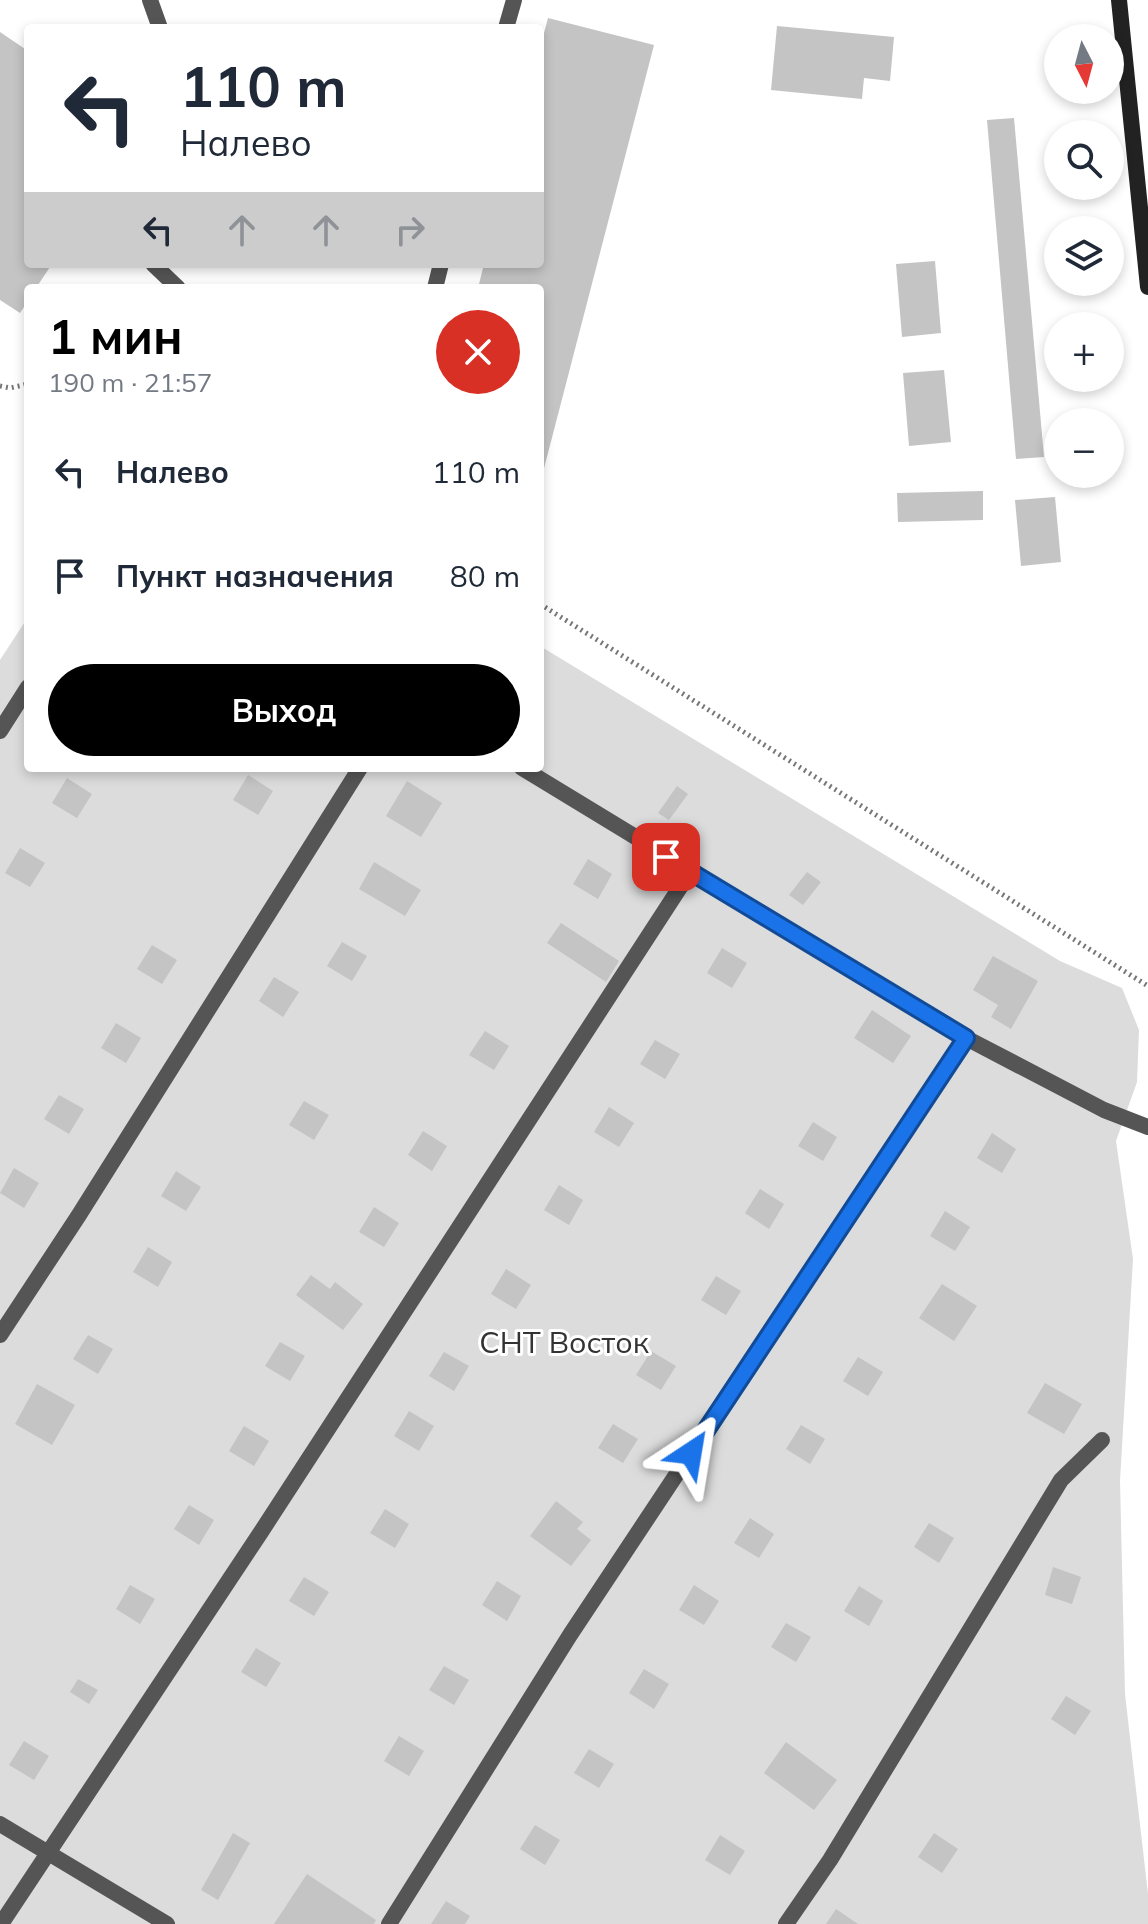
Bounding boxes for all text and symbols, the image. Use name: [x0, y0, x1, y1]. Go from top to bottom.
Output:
north arrow: [1044, 24, 1124, 104]
map controls: [1044, 24, 1124, 488]
text: 110 m: [180, 51, 347, 121]
icon: left: [48, 56, 152, 160]
text: Налево: [180, 120, 312, 165]
button: search: [1044, 120, 1124, 200]
icon: left: [136, 208, 180, 252]
icon: ahead: [220, 208, 264, 252]
icon: ahead: [304, 208, 348, 252]
icon: right: [388, 208, 432, 252]
button: layers: [1044, 216, 1124, 296]
text: 1 мин: [48, 306, 183, 366]
button: close: [436, 310, 520, 394]
button: +: [1044, 312, 1124, 392]
text: 190 m · 21:57: [48, 366, 212, 399]
button: −: [1044, 408, 1124, 488]
icon: left: [48, 450, 92, 494]
text: Налево: [116, 453, 229, 491]
text: 110 m: [432, 453, 520, 491]
icon: arrive: [48, 554, 92, 598]
text: Пункт назначения: [116, 557, 394, 595]
text: 80 m: [450, 557, 520, 595]
button: Выход: [48, 664, 520, 756]
pin: [632, 823, 700, 891]
icon: arrive: [644, 835, 688, 879]
park label: СНТ Восток: [479, 1323, 650, 1361]
position arrow: [649, 1411, 733, 1495]

